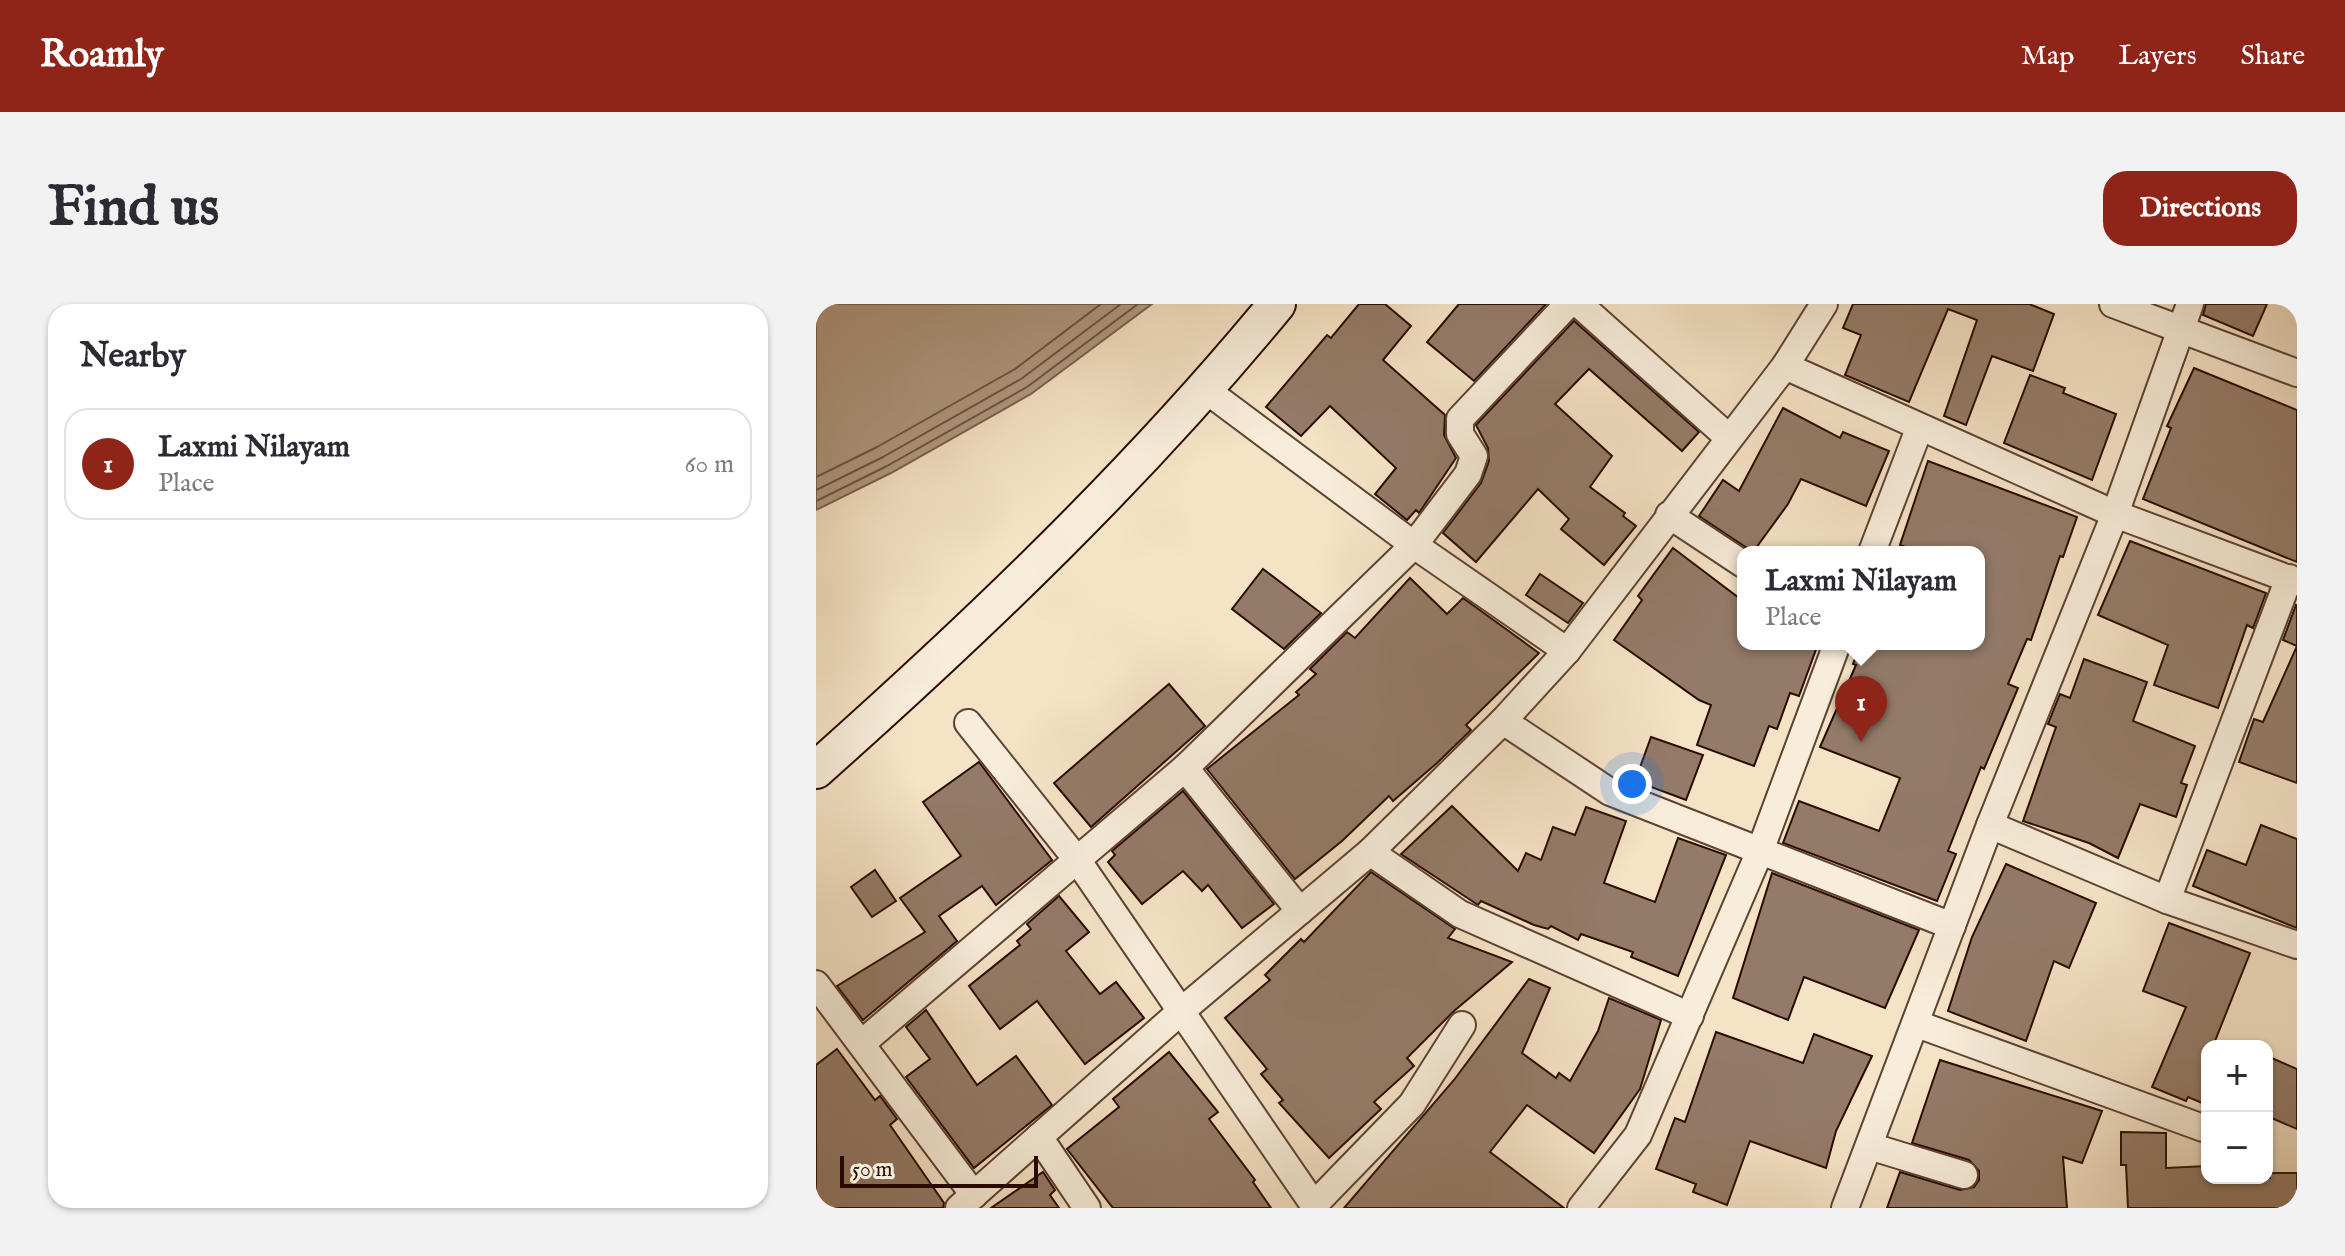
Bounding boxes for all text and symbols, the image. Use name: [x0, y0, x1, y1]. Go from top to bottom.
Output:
text: Roamly: [40, 32, 164, 80]
text: Map: [2021, 39, 2074, 74]
text: Layers: [2118, 39, 2197, 74]
text: Share: [2241, 39, 2305, 74]
button: Directions: [2103, 171, 2297, 246]
text: Find us: [48, 173, 219, 244]
text: Nearby: [80, 335, 186, 378]
text: Laxmi Nilayam: [158, 429, 350, 467]
text: 1: [103, 448, 113, 481]
text: 60 m: [685, 448, 734, 481]
text: Place: [158, 467, 214, 500]
popup: [1737, 546, 1985, 650]
text: Laxmi Nilayam: [1765, 563, 1957, 601]
text: Place: [1765, 601, 1822, 634]
pin: 1: [1835, 676, 1887, 742]
your location: [1612, 764, 1652, 804]
map controls: [2201, 1040, 2273, 1184]
button: +: [2201, 1040, 2273, 1112]
button: −: [2201, 1112, 2273, 1184]
scale bar: [840, 1152, 1038, 1188]
text: 50 m: [852, 1156, 893, 1184]

